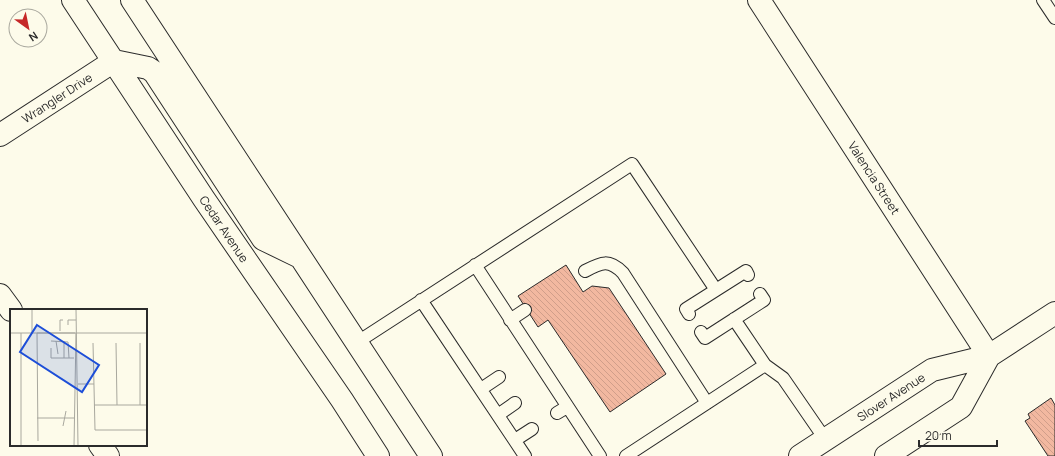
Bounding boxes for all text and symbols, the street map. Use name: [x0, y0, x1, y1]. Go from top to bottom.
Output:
north arrow: [8, 8, 48, 48]
text: N: [26, 28, 41, 45]
street label: Wrangler Drive: [18, 69, 96, 127]
street label: Valencia Street: [844, 138, 904, 218]
street label: Cedar Avenue: [195, 192, 253, 266]
inset map: [10, 309, 147, 446]
street label: Slover Avenue: [854, 369, 928, 425]
scale bar: [919, 422, 997, 448]
text: 20 m: [925, 427, 952, 444]

